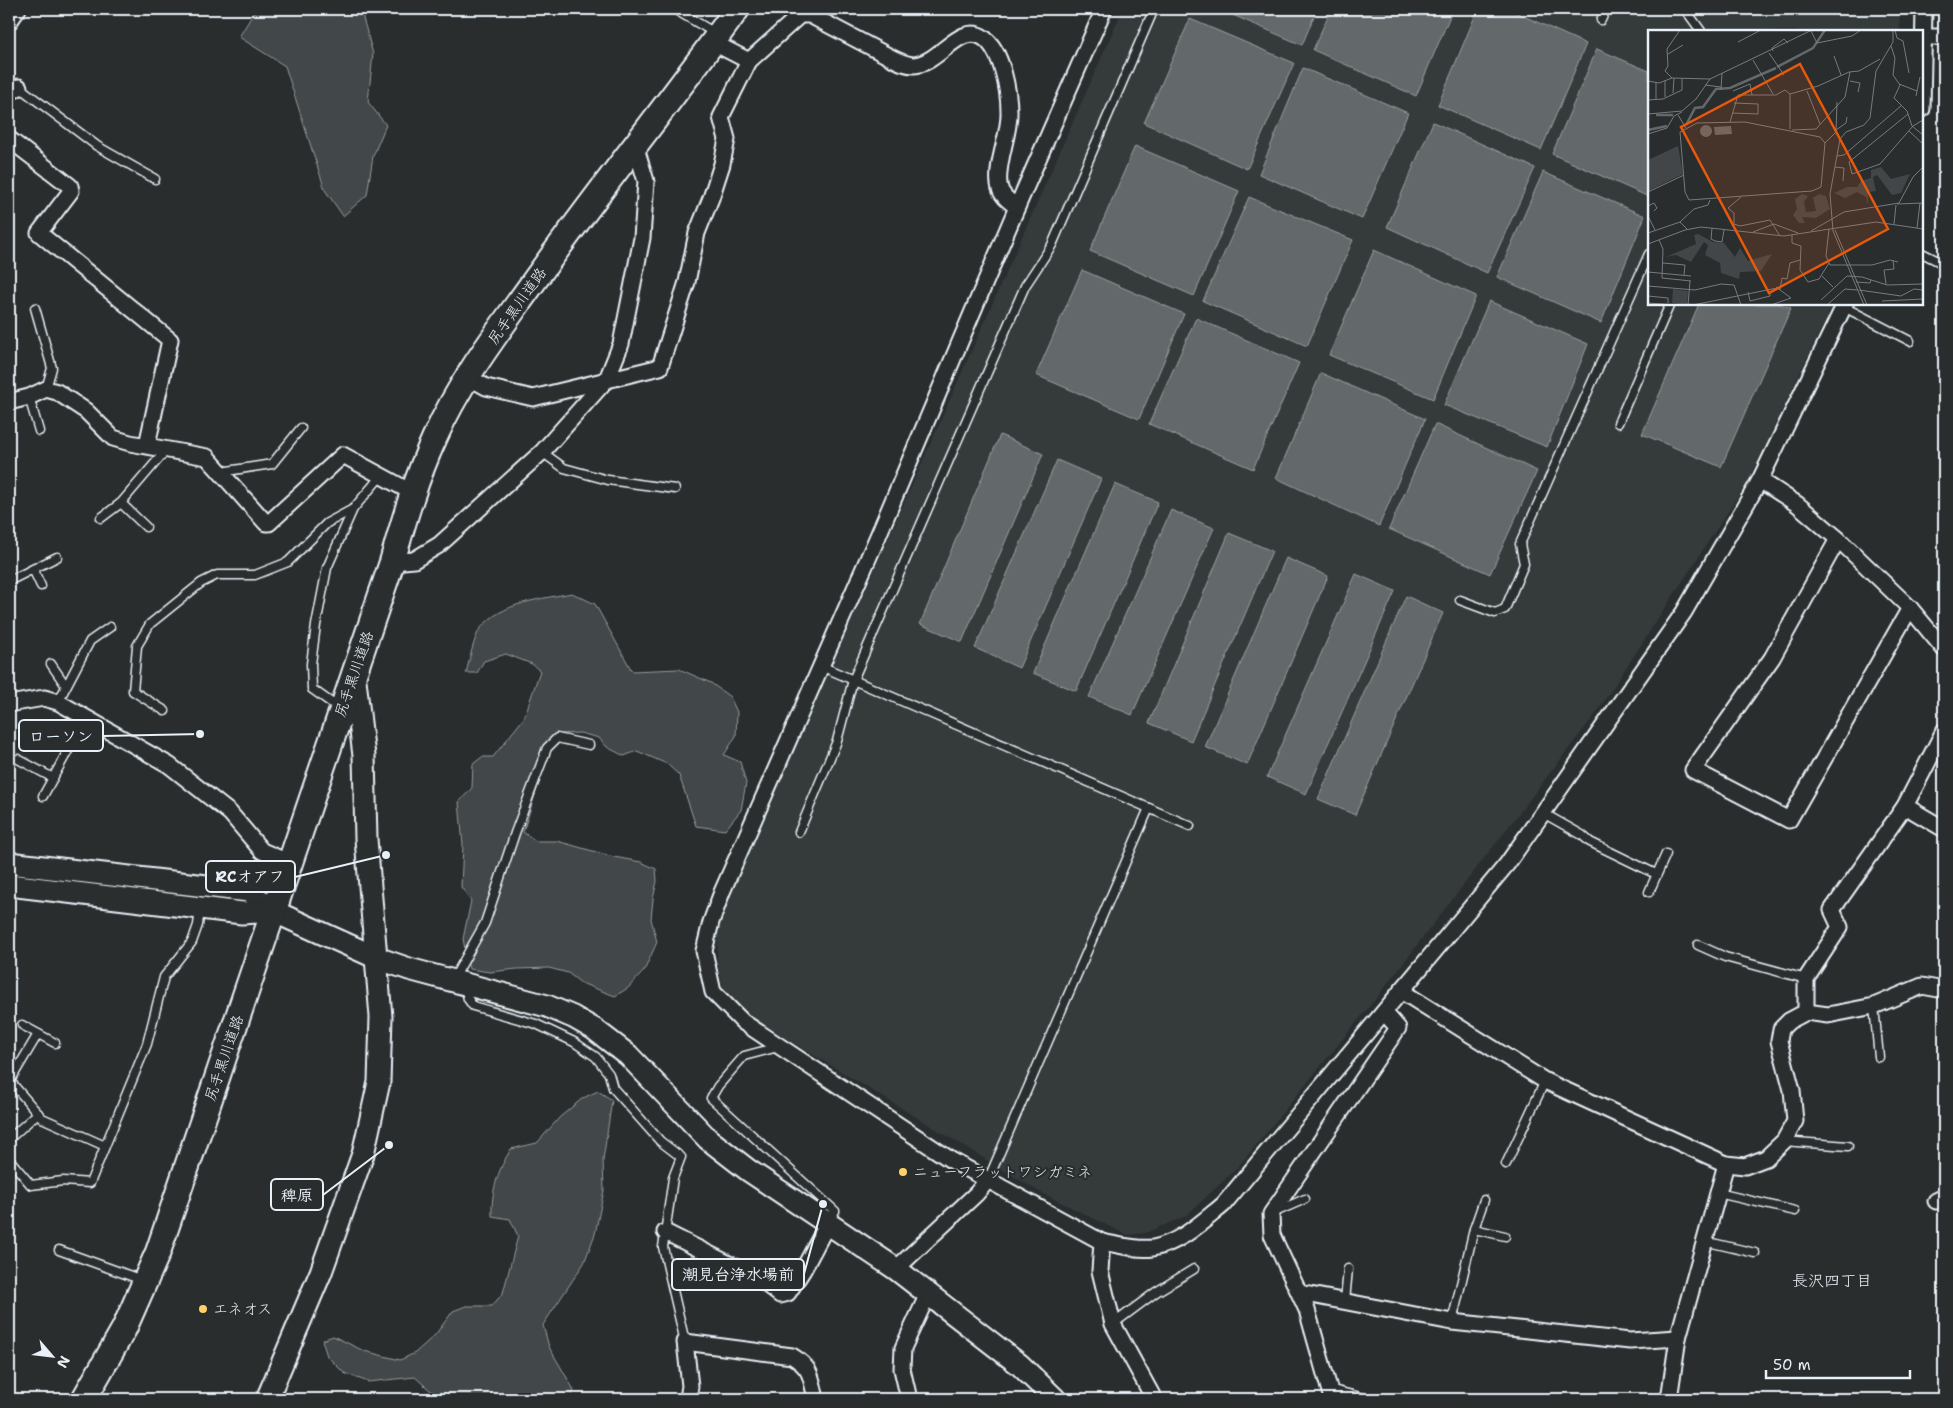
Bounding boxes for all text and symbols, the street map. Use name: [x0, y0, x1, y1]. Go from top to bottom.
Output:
inset map: [1648, 30, 1923, 305]
street label: 尻手黒川道路: [483, 263, 551, 349]
street label: 尻手黒川道路: [330, 628, 378, 720]
callout: ローソン: [19, 720, 103, 751]
text: ローソン: [29, 726, 93, 747]
callout: RCオアフ: [206, 861, 295, 892]
text: RCオアフ: [215, 866, 285, 887]
street label: 尻手黒川道路: [200, 1012, 248, 1104]
place label: ニューフラットワシガミネ: [913, 1162, 1092, 1182]
marker: ニューフラットワシガミネ: [897, 1166, 909, 1178]
callout: 稗原: [271, 1179, 323, 1210]
text: 稗原: [281, 1185, 313, 1206]
callout: 潮見台浄水場前: [672, 1259, 804, 1290]
text: 潮見台浄水場前: [682, 1264, 794, 1285]
district label: 長沢四丁目: [1792, 1270, 1872, 1291]
place label: エネオス: [213, 1299, 272, 1319]
marker: エネオス: [197, 1303, 209, 1315]
north arrow: [28, 1330, 78, 1380]
scale bar: [1766, 1348, 1909, 1380]
text: N: [53, 1353, 74, 1371]
text: 50 m: [1773, 1355, 1811, 1375]

